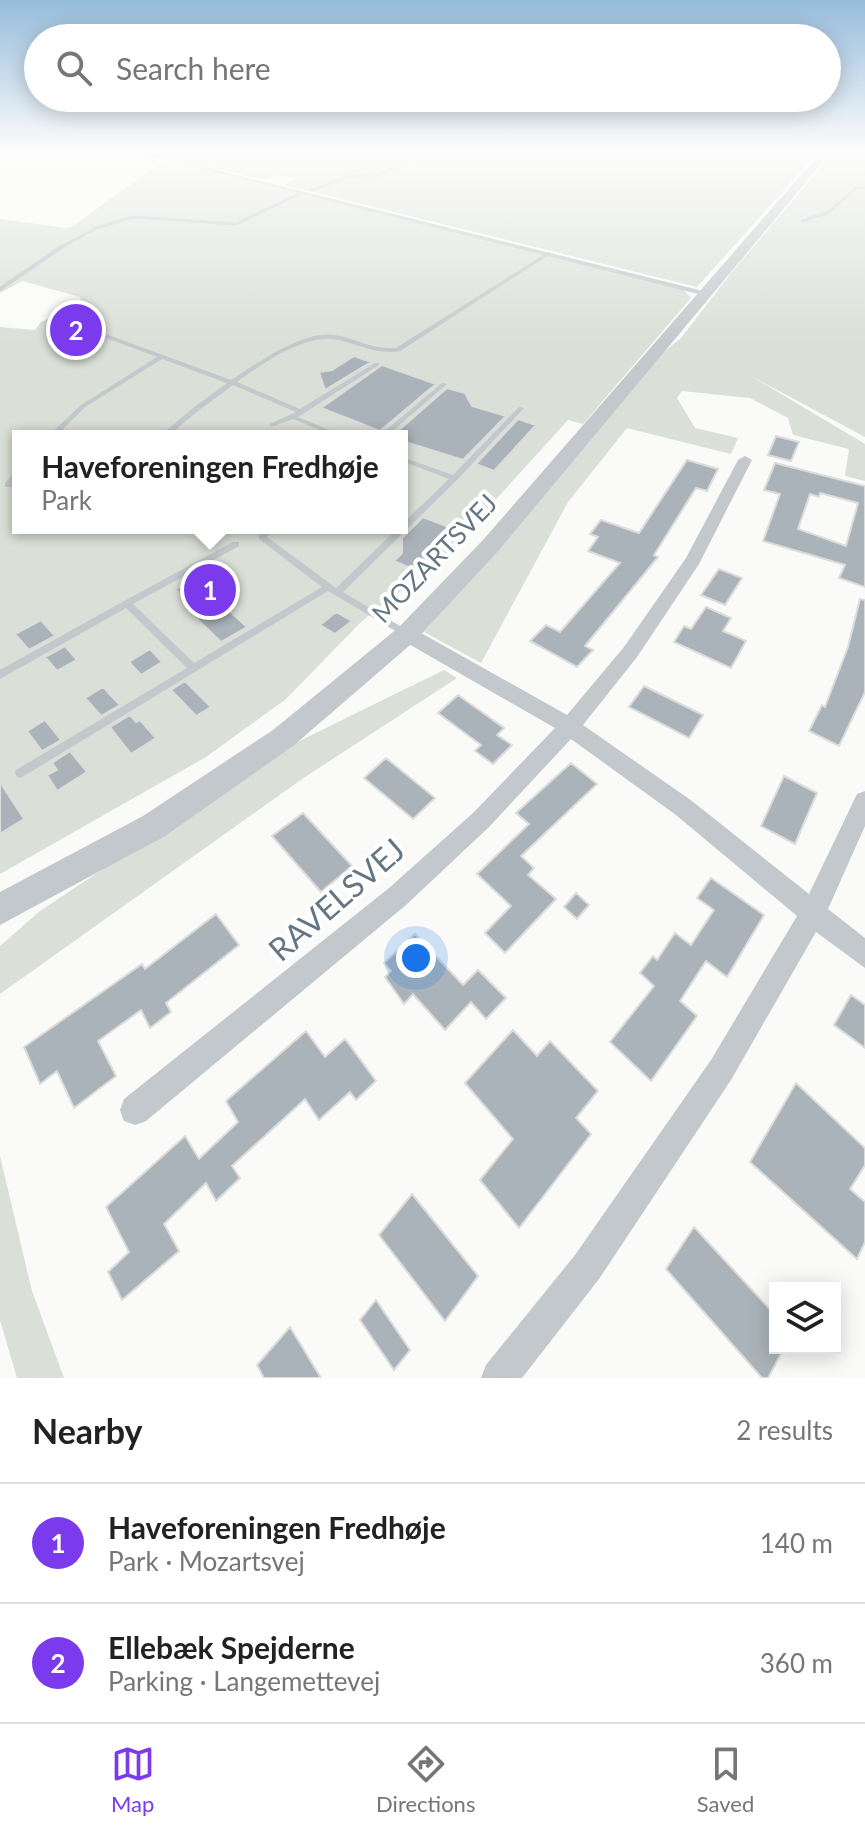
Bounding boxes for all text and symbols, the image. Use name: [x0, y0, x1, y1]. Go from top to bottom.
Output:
search box: [24, 24, 841, 112]
icon: search: [52, 46, 96, 90]
text: Search here: [116, 50, 271, 86]
pin: 2: [50, 300, 102, 360]
popup: [12, 430, 408, 534]
text: Haveforeningen Fredhøje: [41, 448, 379, 484]
text: Park: [41, 484, 92, 516]
street label: MOZARTSVEJ: [365, 487, 503, 629]
pin: 1: [184, 560, 236, 620]
street label: RAVELSVEJ: [260, 829, 412, 969]
your location: [396, 938, 436, 978]
map controls: [769, 1282, 841, 1354]
button: layers: [769, 1282, 841, 1354]
text: Nearby: [32, 1410, 143, 1451]
text: 2 results: [736, 1414, 833, 1446]
text: Haveforeningen Fredhøje: [108, 1509, 446, 1545]
text: 1: [50, 1527, 66, 1559]
text: 140 m: [760, 1527, 833, 1559]
text: Park · Mozartsvej: [108, 1545, 305, 1577]
text: Ellebæk Spejderne: [108, 1629, 355, 1665]
text: 2: [50, 1647, 66, 1679]
text: 360 m: [760, 1647, 833, 1679]
text: Parking · Langemettevej: [108, 1665, 380, 1697]
tab: Map: [111, 1742, 155, 1817]
tab: Directions: [376, 1742, 475, 1817]
tab: Saved: [697, 1742, 754, 1817]

